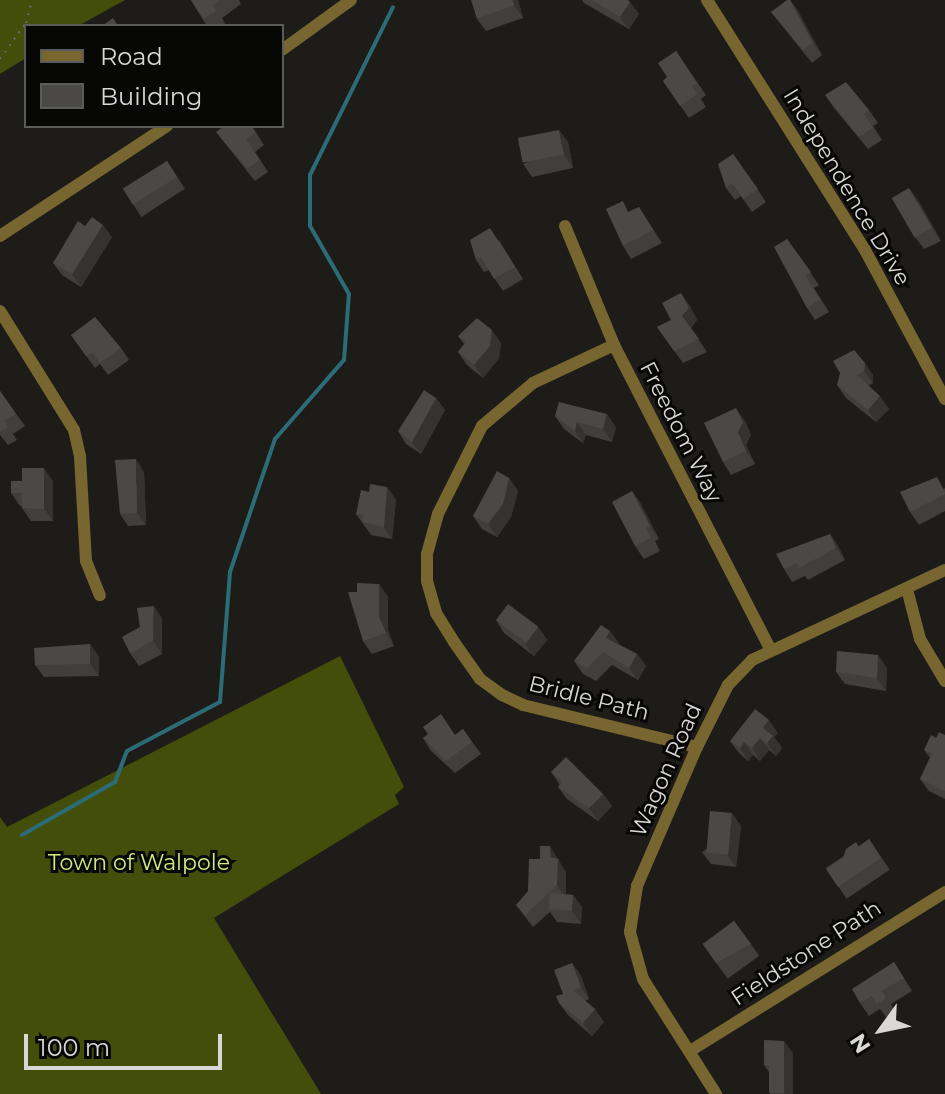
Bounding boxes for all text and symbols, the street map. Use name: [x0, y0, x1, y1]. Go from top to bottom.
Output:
legend: [24, 24, 284, 128]
text: Road: [100, 42, 163, 71]
text: Building: [100, 82, 203, 111]
street label: Independence Drive: [778, 84, 916, 290]
street label: Freedom Way: [634, 357, 728, 507]
street label: Bridle Path: [526, 670, 652, 726]
street label: Wagon Road: [625, 699, 707, 841]
park label: Town of Walpole: [48, 850, 230, 876]
street label: Fieldstone Path: [726, 895, 886, 1011]
north arrow: [841, 990, 921, 1070]
scale bar: [28, 1018, 226, 1068]
text: N: [844, 1029, 877, 1058]
text: 100 m: [38, 1033, 110, 1062]

